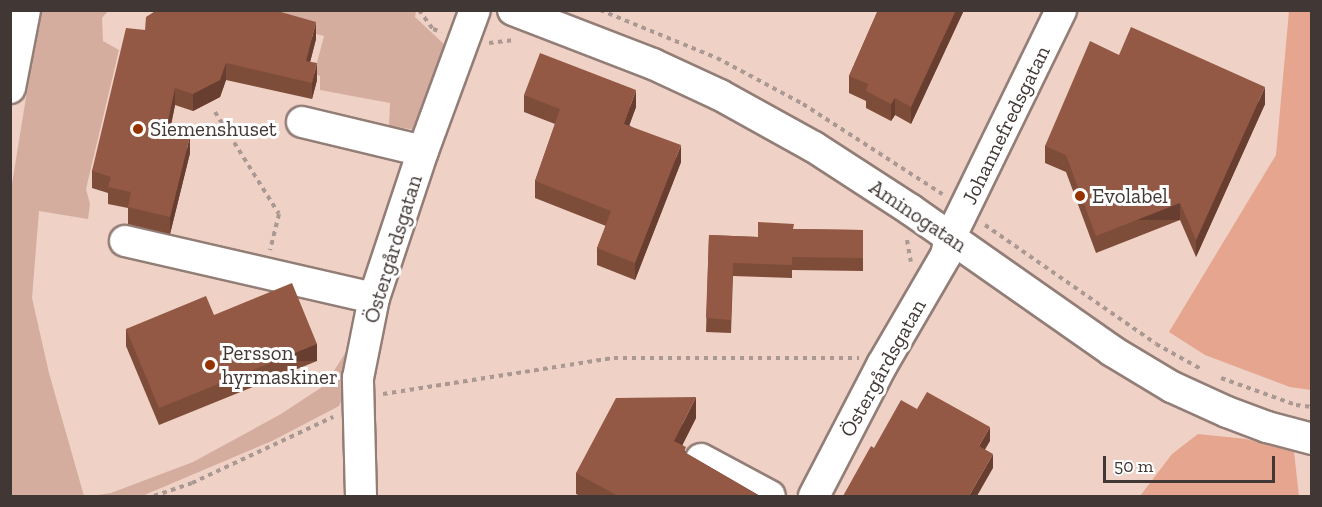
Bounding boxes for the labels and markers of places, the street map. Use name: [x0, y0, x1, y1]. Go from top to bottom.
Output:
place label: Siemenshuset: [150, 116, 277, 142]
marker: Siemenshuset: [131, 122, 145, 136]
place label: Evolabel: [1092, 183, 1168, 209]
marker: Evolabel: [1073, 189, 1087, 203]
place label: Persson hyrmaskiner: [222, 340, 338, 390]
marker: Persson hyrmaskiner: [203, 358, 217, 372]

